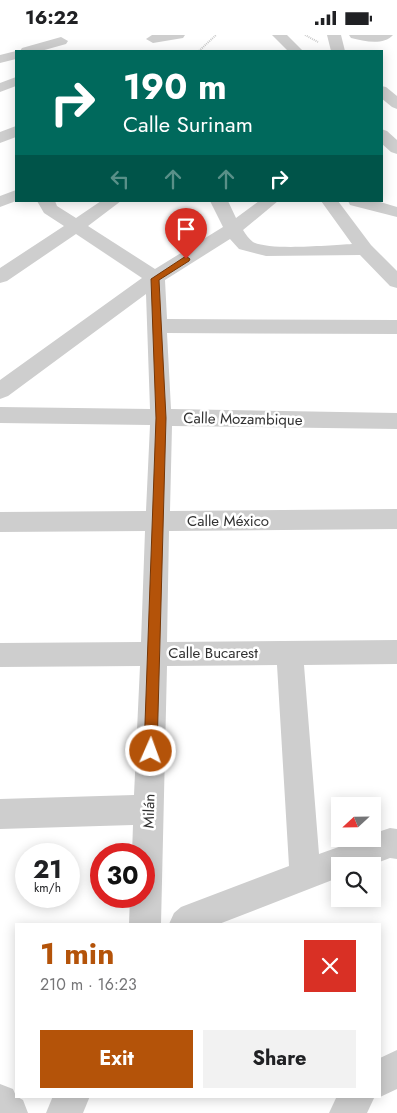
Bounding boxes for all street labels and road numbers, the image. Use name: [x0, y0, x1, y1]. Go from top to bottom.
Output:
street label: Calle Mozambique: [183, 407, 303, 431]
street label: Calle México: [187, 510, 269, 532]
street label: Calle Bucarest: [168, 642, 258, 664]
street label: Milán: [137, 793, 161, 829]

